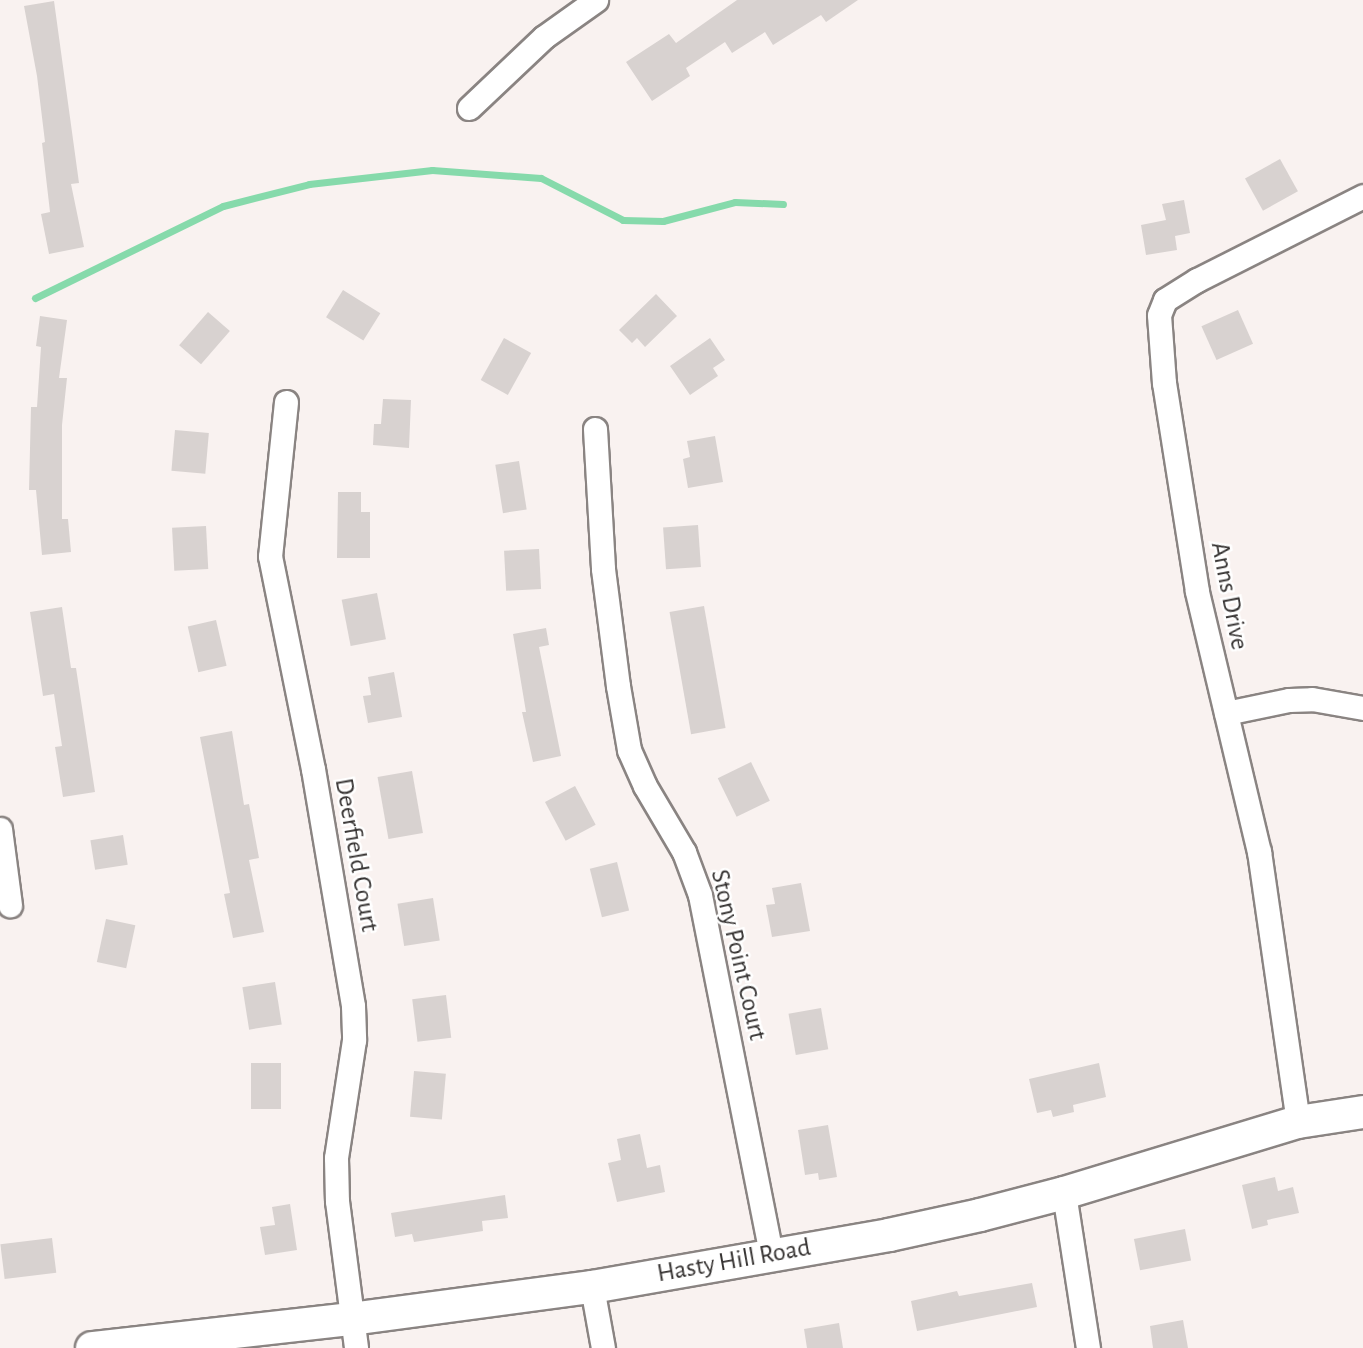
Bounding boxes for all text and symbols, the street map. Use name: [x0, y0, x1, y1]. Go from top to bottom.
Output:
street label: Anns Drive: [1203, 539, 1255, 653]
street label: Deerfield Court: [327, 776, 385, 934]
street label: Stony Point Court: [703, 867, 773, 1043]
street label: Hasty Hill Road: [655, 1232, 813, 1290]

